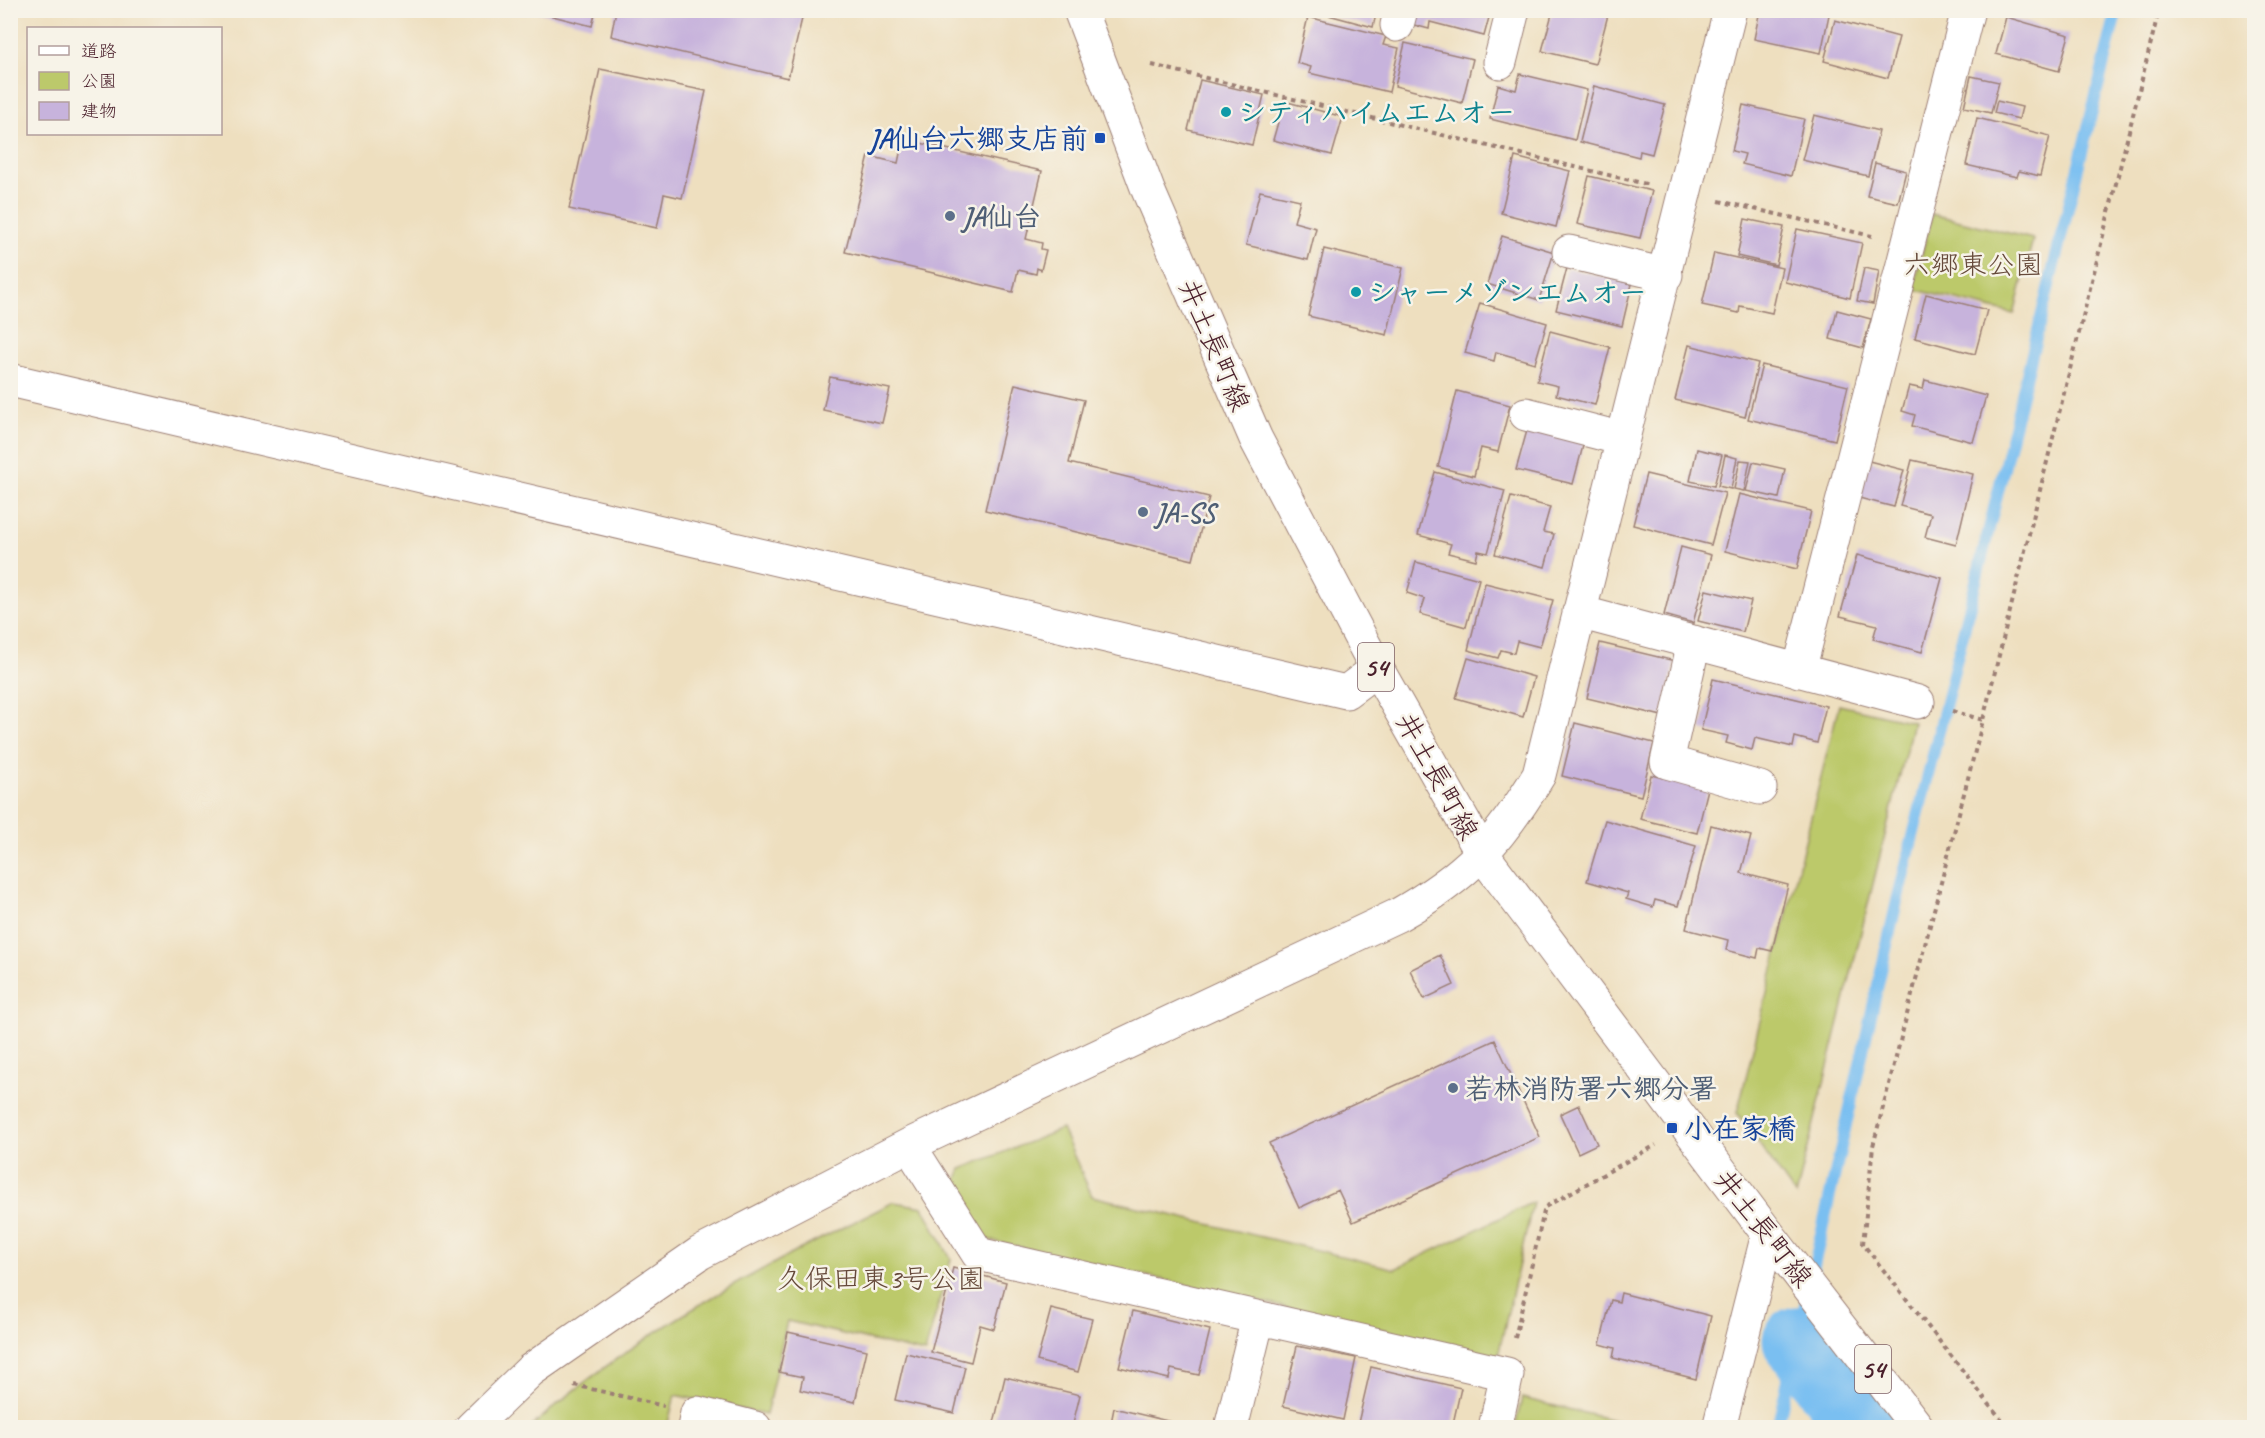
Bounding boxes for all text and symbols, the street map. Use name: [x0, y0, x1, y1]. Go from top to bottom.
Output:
legend: [27, 27, 222, 135]
text: 道路: [81, 40, 117, 62]
text: 公園: [81, 70, 117, 92]
place label: シティハイムエムオー: [1238, 95, 1515, 130]
text: 建物: [81, 100, 117, 122]
marker: シティハイムエムオー: [1219, 105, 1233, 119]
place label: JA仙台六郷支店前: [867, 121, 1088, 156]
marker: JA仙台六郷支店前: [1093, 131, 1107, 145]
place label: JA仙台: [960, 199, 1041, 234]
marker: JA仙台: [943, 209, 957, 223]
park label: 六郷東公園: [1903, 247, 2043, 282]
street label: 井土長町線: [1171, 274, 1258, 416]
place label: シャーメゾンエムオー: [1368, 275, 1647, 310]
marker: シャーメゾンエムオー: [1349, 285, 1363, 299]
place label: JA-SS: [1153, 495, 1219, 530]
marker: JA-SS: [1136, 505, 1150, 519]
road number: 54: [1358, 643, 1394, 691]
street label: 井土長町線: [1388, 707, 1487, 846]
place label: 若林消防署六郷分署: [1465, 1071, 1717, 1106]
marker: 若林消防署六郷分署: [1446, 1081, 1460, 1095]
place label: 小在家橋: [1684, 1111, 1796, 1146]
marker: 小在家橋: [1665, 1121, 1679, 1135]
street label: 井土長町線: [1707, 1162, 1820, 1294]
park label: 久保田東3号公園: [777, 1261, 985, 1296]
road number: 54: [1855, 1345, 1891, 1393]

